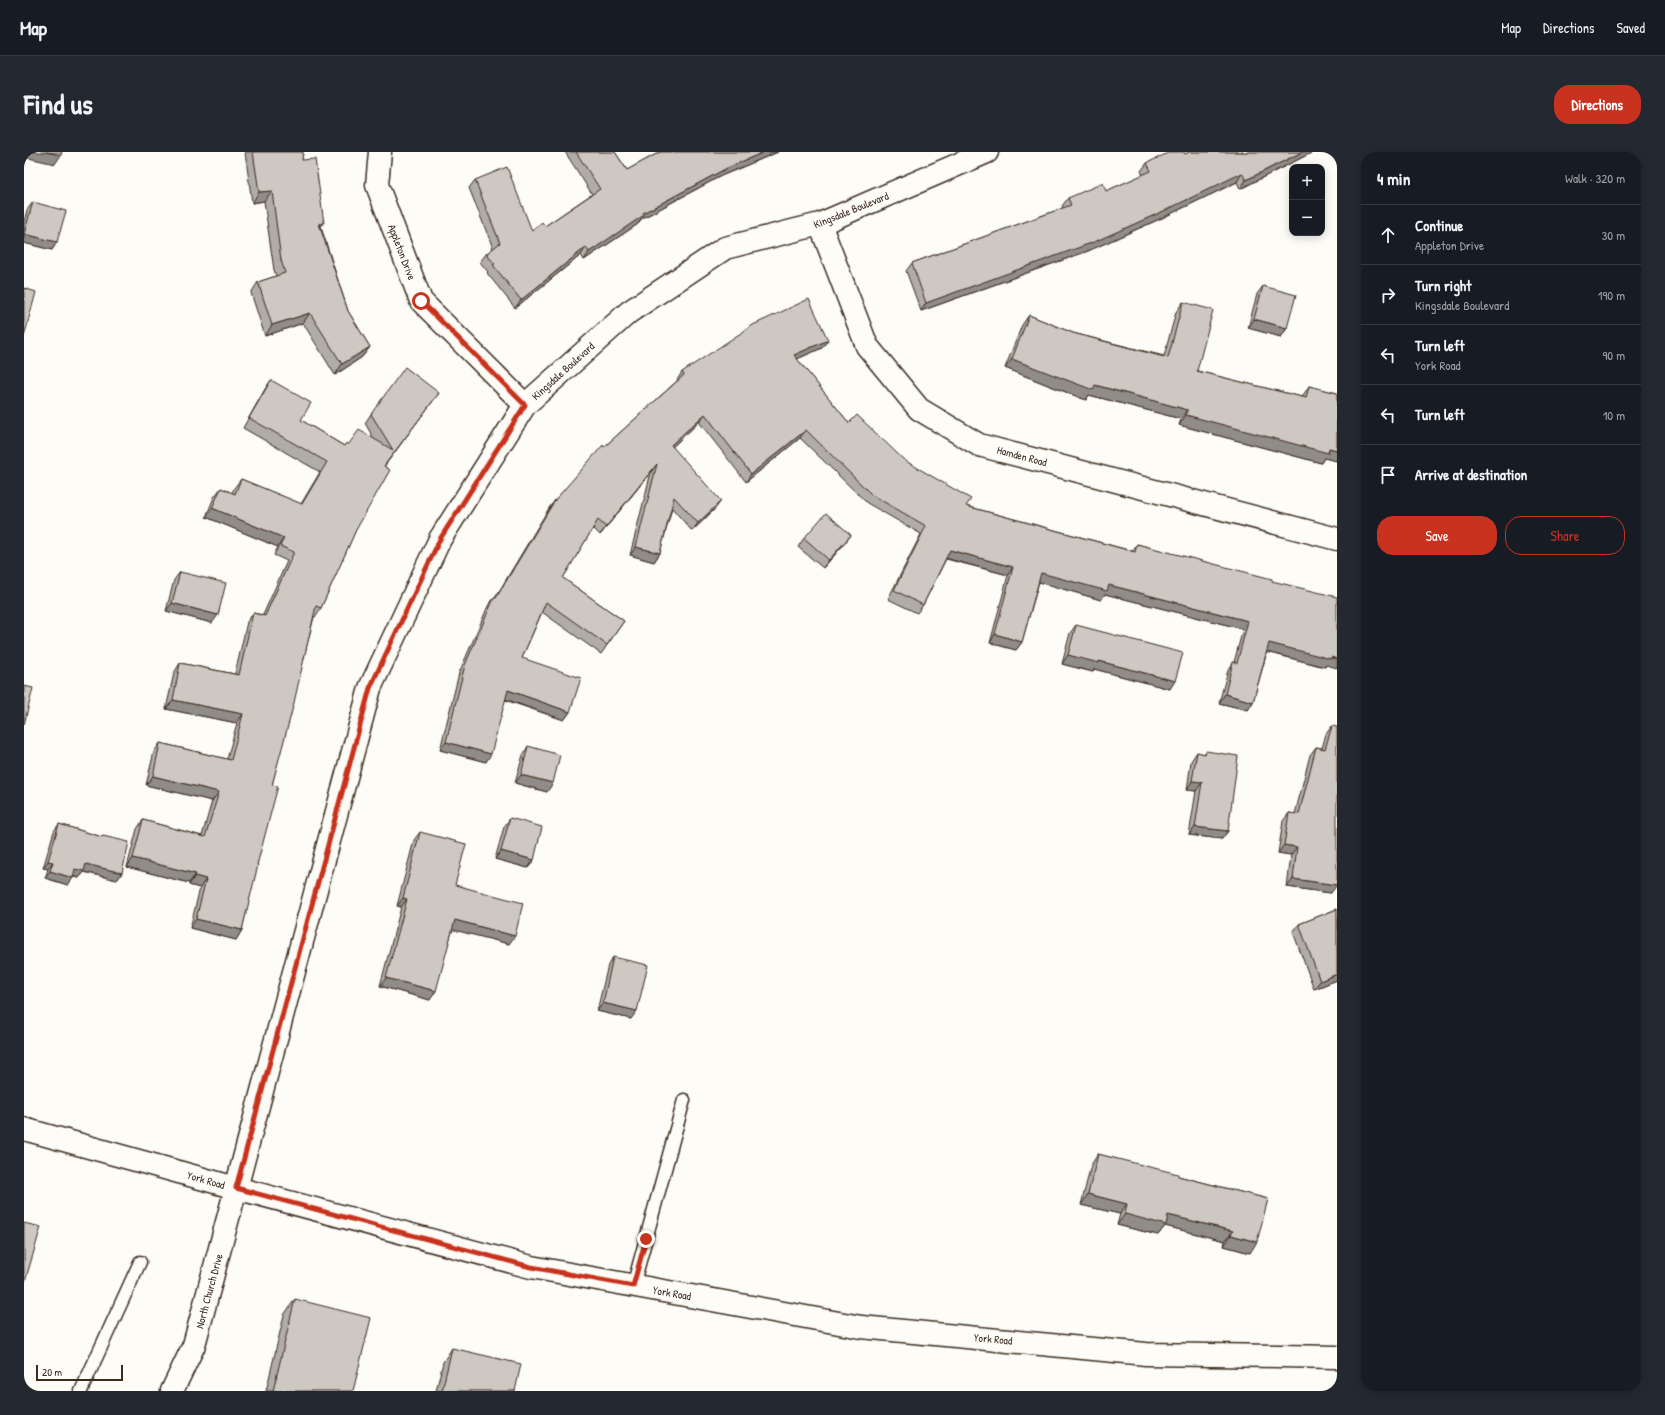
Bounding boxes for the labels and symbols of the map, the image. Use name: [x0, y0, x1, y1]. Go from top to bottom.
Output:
street label: Kingsdale Boulevard: [811, 188, 891, 231]
street label: Appleton Drive: [385, 222, 419, 282]
route start: [412, 292, 430, 310]
street label: Kingsdale Boulevard: [529, 339, 598, 403]
street label: Hamden Road: [995, 443, 1049, 470]
street label: York Road: [185, 1168, 227, 1192]
route end: [637, 1230, 655, 1248]
street label: North Church Drive: [192, 1251, 226, 1330]
street label: York Road: [652, 1283, 693, 1303]
street label: York Road: [973, 1330, 1014, 1348]
scale bar: [36, 1363, 123, 1382]

